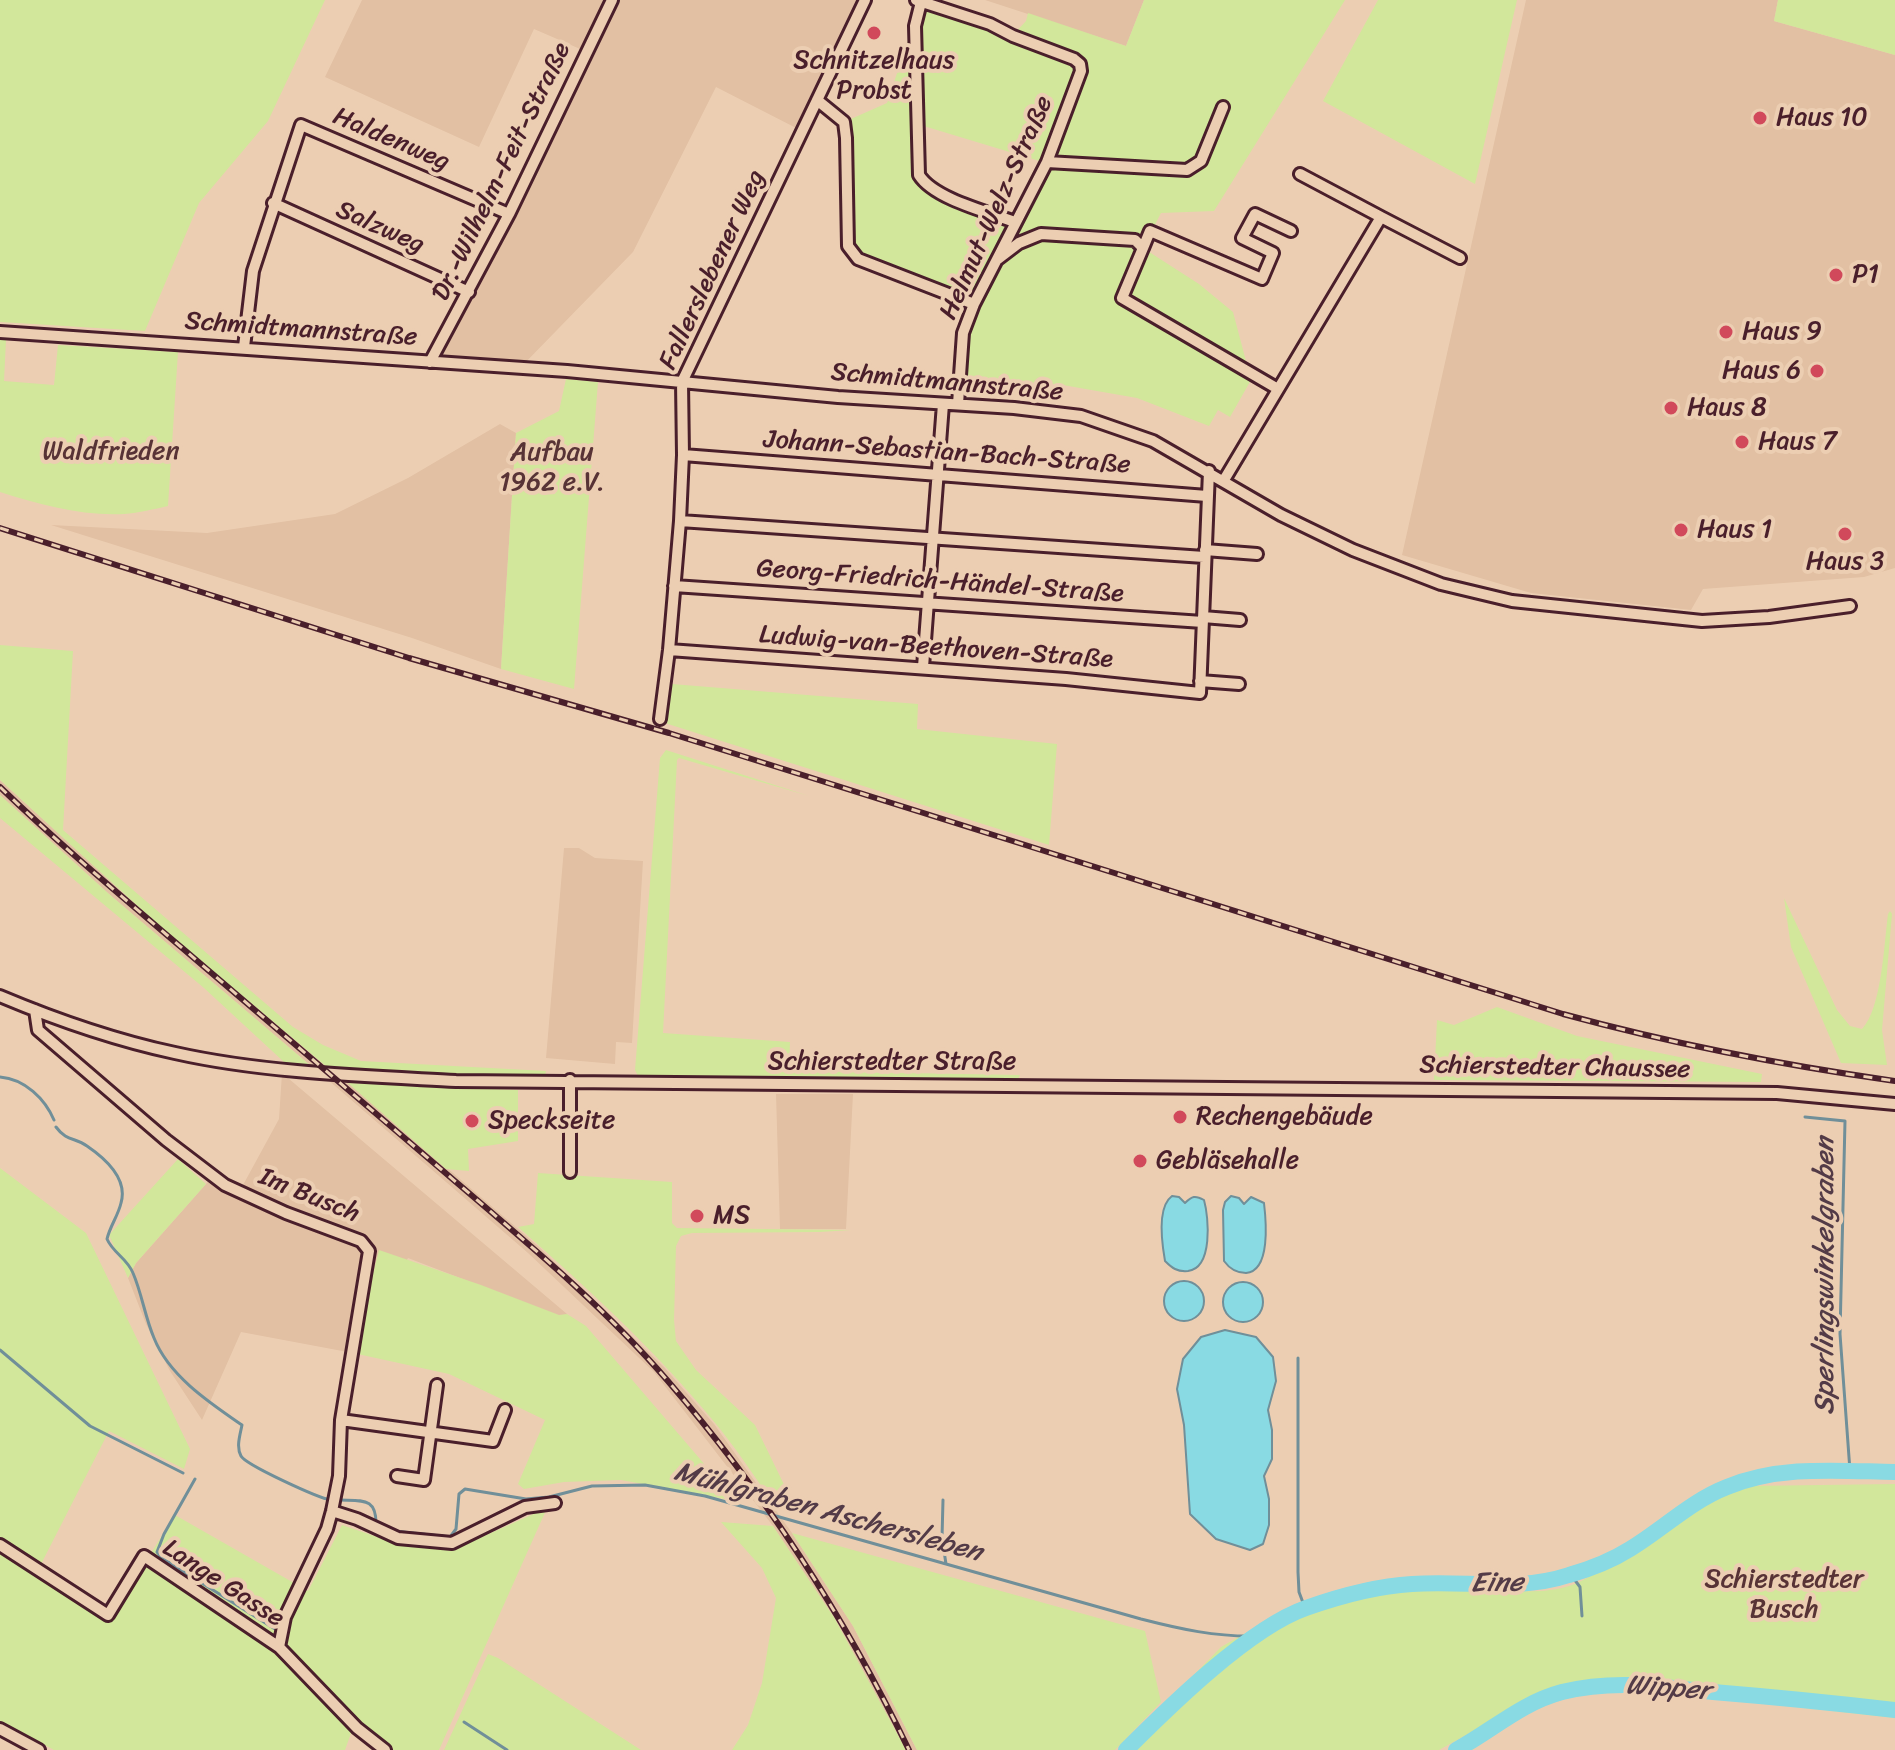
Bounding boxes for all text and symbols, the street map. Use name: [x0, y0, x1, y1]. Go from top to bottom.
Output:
marker: Schnitzelhaus Probst: [865, 24, 883, 42]
street label: Dr.-Wilhelm-Feit-Straße: [426, 38, 578, 306]
place label: Schnitzelhaus Probst: [793, 45, 955, 106]
street label: Helmut-Welz-Straße: [934, 91, 1060, 325]
street label: Haldenweg: [328, 101, 454, 179]
place label: Haus 10: [1776, 102, 1868, 134]
marker: Haus 10: [1751, 109, 1769, 127]
street label: Fallerslebener Weg: [653, 165, 773, 375]
street label: Salzweg: [331, 195, 429, 261]
place label: P1: [1852, 259, 1879, 291]
marker: P1: [1827, 266, 1845, 284]
street label: Schmidtmannstraße: [184, 306, 418, 354]
place label: Haus 9: [1742, 316, 1822, 348]
marker: Haus 9: [1717, 323, 1735, 341]
place label: Haus 6: [1722, 355, 1801, 387]
street label: Schmidtmannstraße: [829, 357, 1065, 409]
marker: Haus 6: [1808, 362, 1826, 380]
place label: Haus 8: [1687, 392, 1767, 424]
marker: Haus 8: [1662, 399, 1680, 417]
street label: Johann-Sebastian-Bach-Straße: [762, 425, 1132, 481]
place label: Haus 7: [1758, 426, 1837, 458]
marker: Haus 7: [1733, 433, 1751, 451]
park label: Waldfrieden: [42, 436, 180, 468]
park label: Aufbau 1962 e.V.: [499, 437, 605, 498]
place label: Haus 1: [1697, 514, 1772, 546]
marker: Haus 1: [1672, 521, 1690, 539]
marker: Haus 3: [1836, 525, 1854, 543]
place label: Haus 3: [1806, 546, 1884, 578]
street label: Georg-Friedrich-Händel-Straße: [755, 554, 1125, 610]
street label: Ludwig-van-Beethoven-Straße: [758, 620, 1114, 676]
street label: Schierstedter Straße: [768, 1046, 1016, 1078]
street label: Schierstedter Chaussee: [1419, 1050, 1691, 1086]
place label: Rechengebäude: [1196, 1101, 1373, 1133]
place label: Speckseite: [488, 1105, 615, 1137]
marker: Rechengebäude: [1171, 1108, 1189, 1126]
marker: Speckseite: [463, 1112, 481, 1130]
water label: Sperlingswinkelgraben: [1809, 1137, 1843, 1415]
place label: Gebläsehalle: [1156, 1145, 1299, 1177]
marker: Gebläsehalle: [1131, 1152, 1149, 1170]
street label: Im Busch: [254, 1162, 364, 1230]
place label: MS: [713, 1200, 751, 1232]
marker: MS: [688, 1207, 706, 1225]
water label: Mühlgraben Aschersleben: [671, 1456, 985, 1570]
street label: Lange Gasse: [156, 1533, 290, 1635]
park label: Schierstedter Busch: [1704, 1564, 1864, 1626]
water label: Eine: [1470, 1567, 1524, 1601]
water label: Wipper: [1625, 1669, 1711, 1709]

